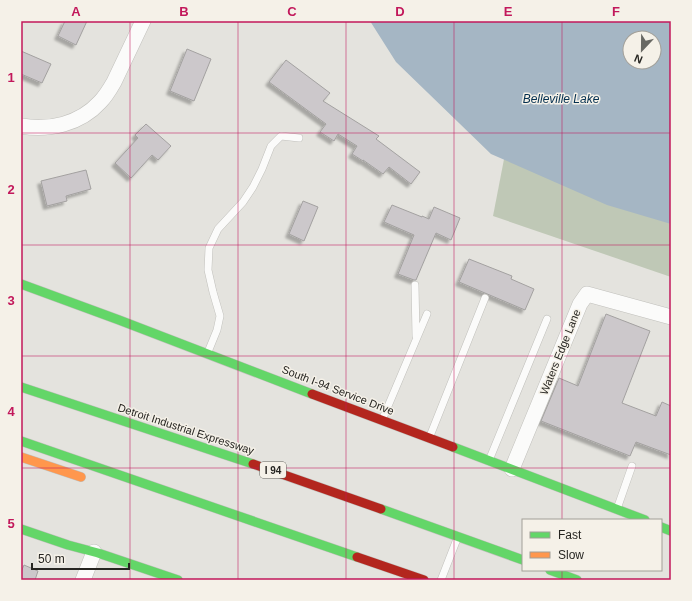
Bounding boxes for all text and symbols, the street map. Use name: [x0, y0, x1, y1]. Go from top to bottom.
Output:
text: A: [71, 4, 81, 19]
text: B: [179, 4, 189, 19]
text: C: [287, 4, 297, 19]
text: D: [395, 4, 405, 19]
text: E: [504, 4, 513, 19]
text: F: [612, 4, 620, 19]
north arrow: [622, 30, 662, 70]
text: N: [632, 52, 644, 66]
text: 1: [7, 70, 15, 85]
water label: Belleville Lake: [523, 92, 600, 106]
text: 2: [7, 182, 15, 197]
text: 3: [7, 293, 15, 308]
street label: Waters Edge Lane: [537, 308, 583, 396]
street label: South I-94 Service Drive: [280, 363, 396, 417]
street label: Detroit Industrial Expressway: [116, 401, 256, 457]
text: 4: [7, 404, 15, 419]
road number: I 94: [260, 462, 286, 478]
text: 5: [7, 516, 15, 531]
legend: [522, 519, 662, 571]
text: Fast: [558, 528, 582, 542]
scale bar: [32, 545, 129, 571]
text: Slow: [558, 548, 584, 562]
text: 50 m: [38, 552, 65, 566]

